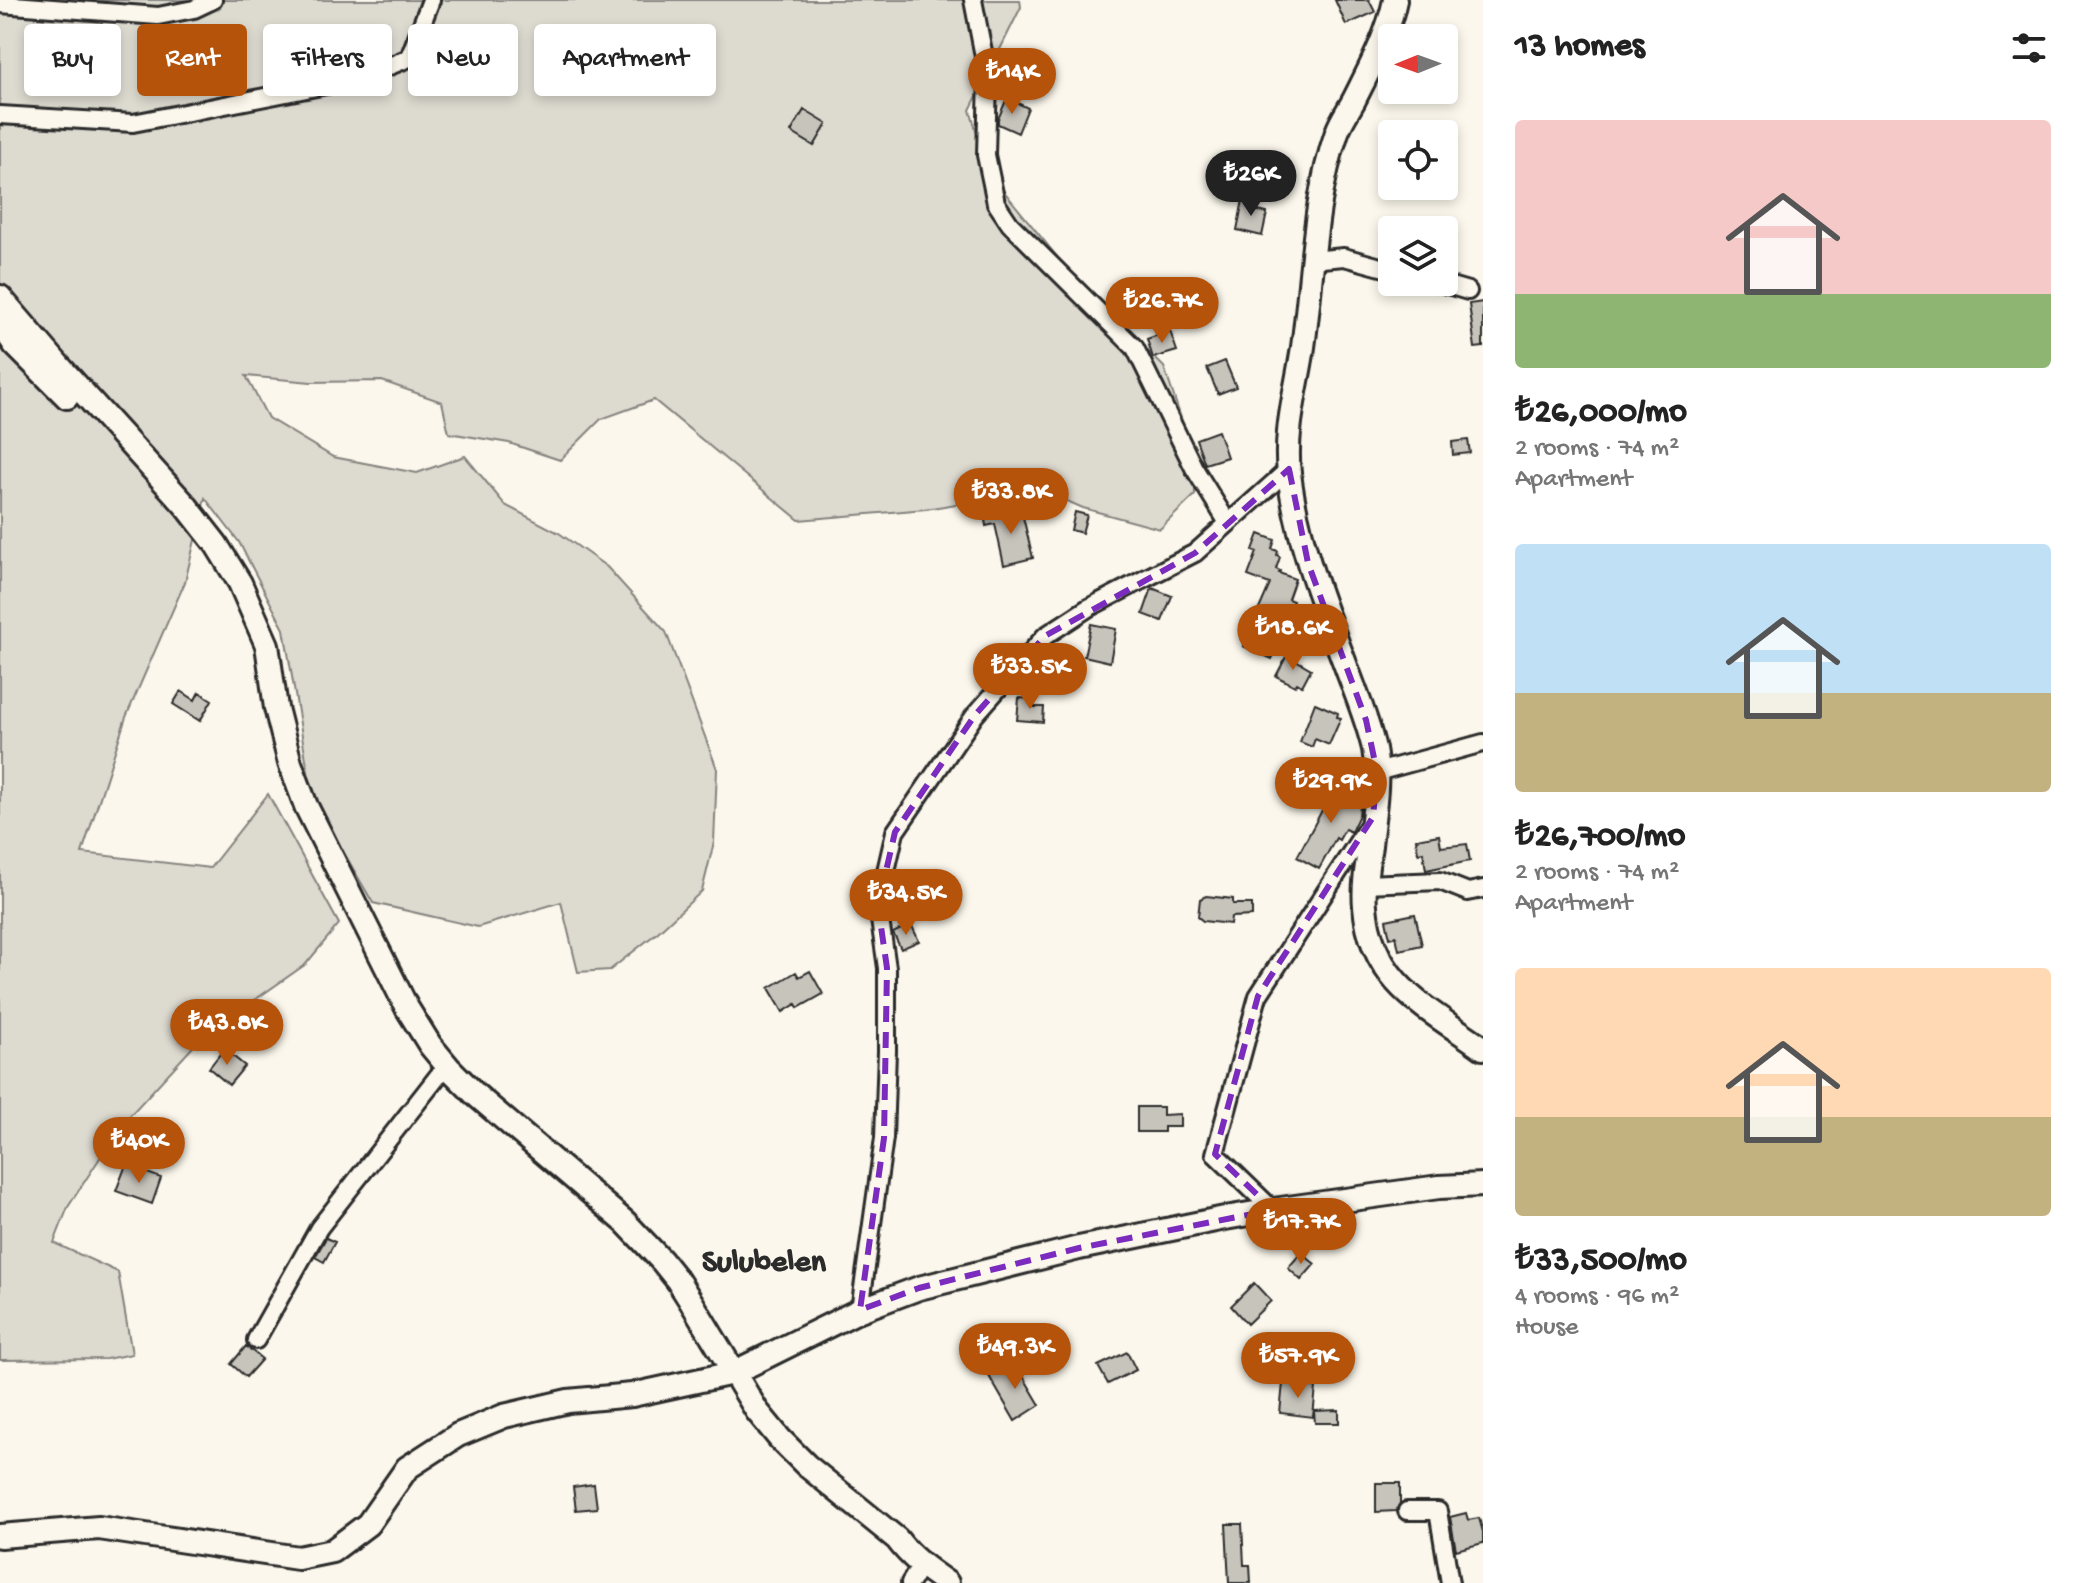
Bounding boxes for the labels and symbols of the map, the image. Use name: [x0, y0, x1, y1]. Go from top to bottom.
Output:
north arrow: [1378, 24, 1458, 104]
pin: ₺14K: [965, 48, 1059, 116]
pin: ₺26K: [1204, 150, 1298, 218]
pin: ₺26.7K: [1097, 277, 1227, 345]
pin: ₺33.8K: [946, 468, 1076, 536]
pin: ₺18.6K: [1228, 604, 1358, 672]
pin: ₺33.5K: [965, 643, 1095, 711]
pin: ₺29.9K: [1266, 757, 1396, 825]
pin: ₺34.5K: [841, 869, 971, 937]
pin: ₺43.8K: [162, 999, 292, 1067]
pin: ₺40K: [92, 1117, 186, 1185]
pin: ₺17.7K: [1236, 1198, 1366, 1266]
district label: Sulubelen: [702, 1245, 827, 1283]
pin: ₺49.3K: [950, 1323, 1080, 1391]
pin: ₺57.9K: [1233, 1332, 1363, 1400]

